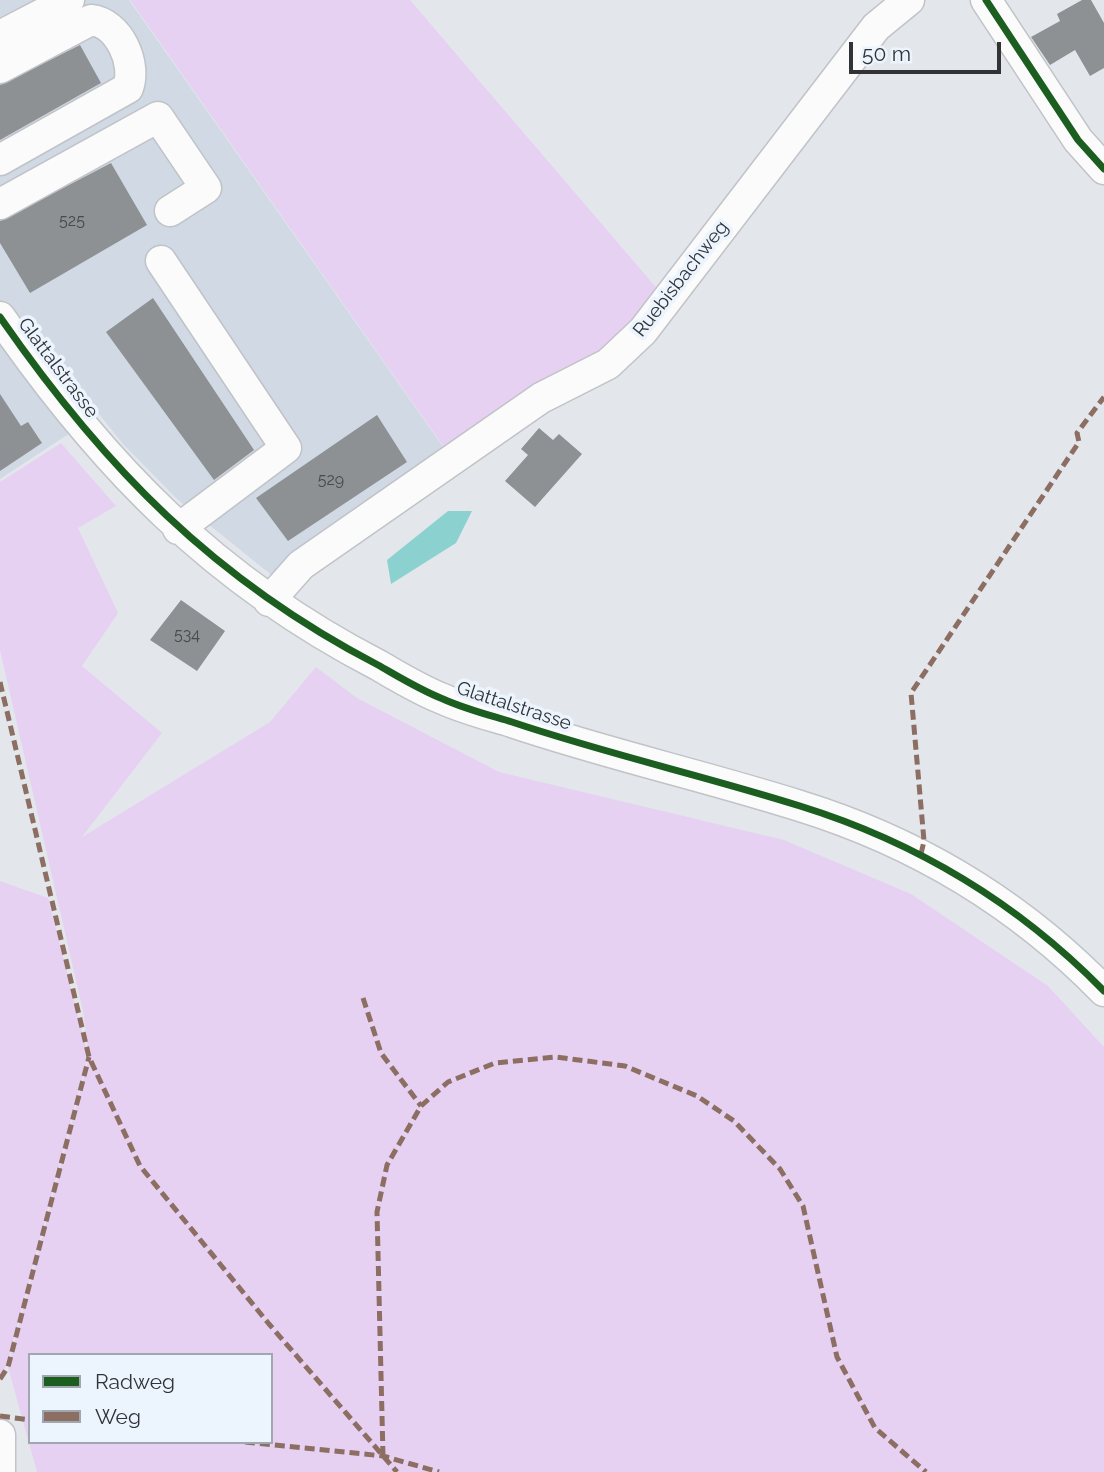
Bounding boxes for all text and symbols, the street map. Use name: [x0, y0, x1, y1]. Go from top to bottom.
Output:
scale bar: [852, 28, 1004, 72]
text: 50 m: [862, 41, 911, 66]
house number: 525: [59, 211, 85, 231]
street label: Ruebisbachweg: [629, 216, 733, 342]
street label: Glattalstrasse: [13, 313, 103, 423]
house number: 529: [318, 470, 344, 490]
house number: 534: [174, 625, 200, 645]
street label: Glattalstrasse: [454, 677, 574, 735]
legend: [28, 1353, 273, 1444]
text: Radweg: [95, 1369, 175, 1394]
text: Weg: [95, 1404, 141, 1429]

